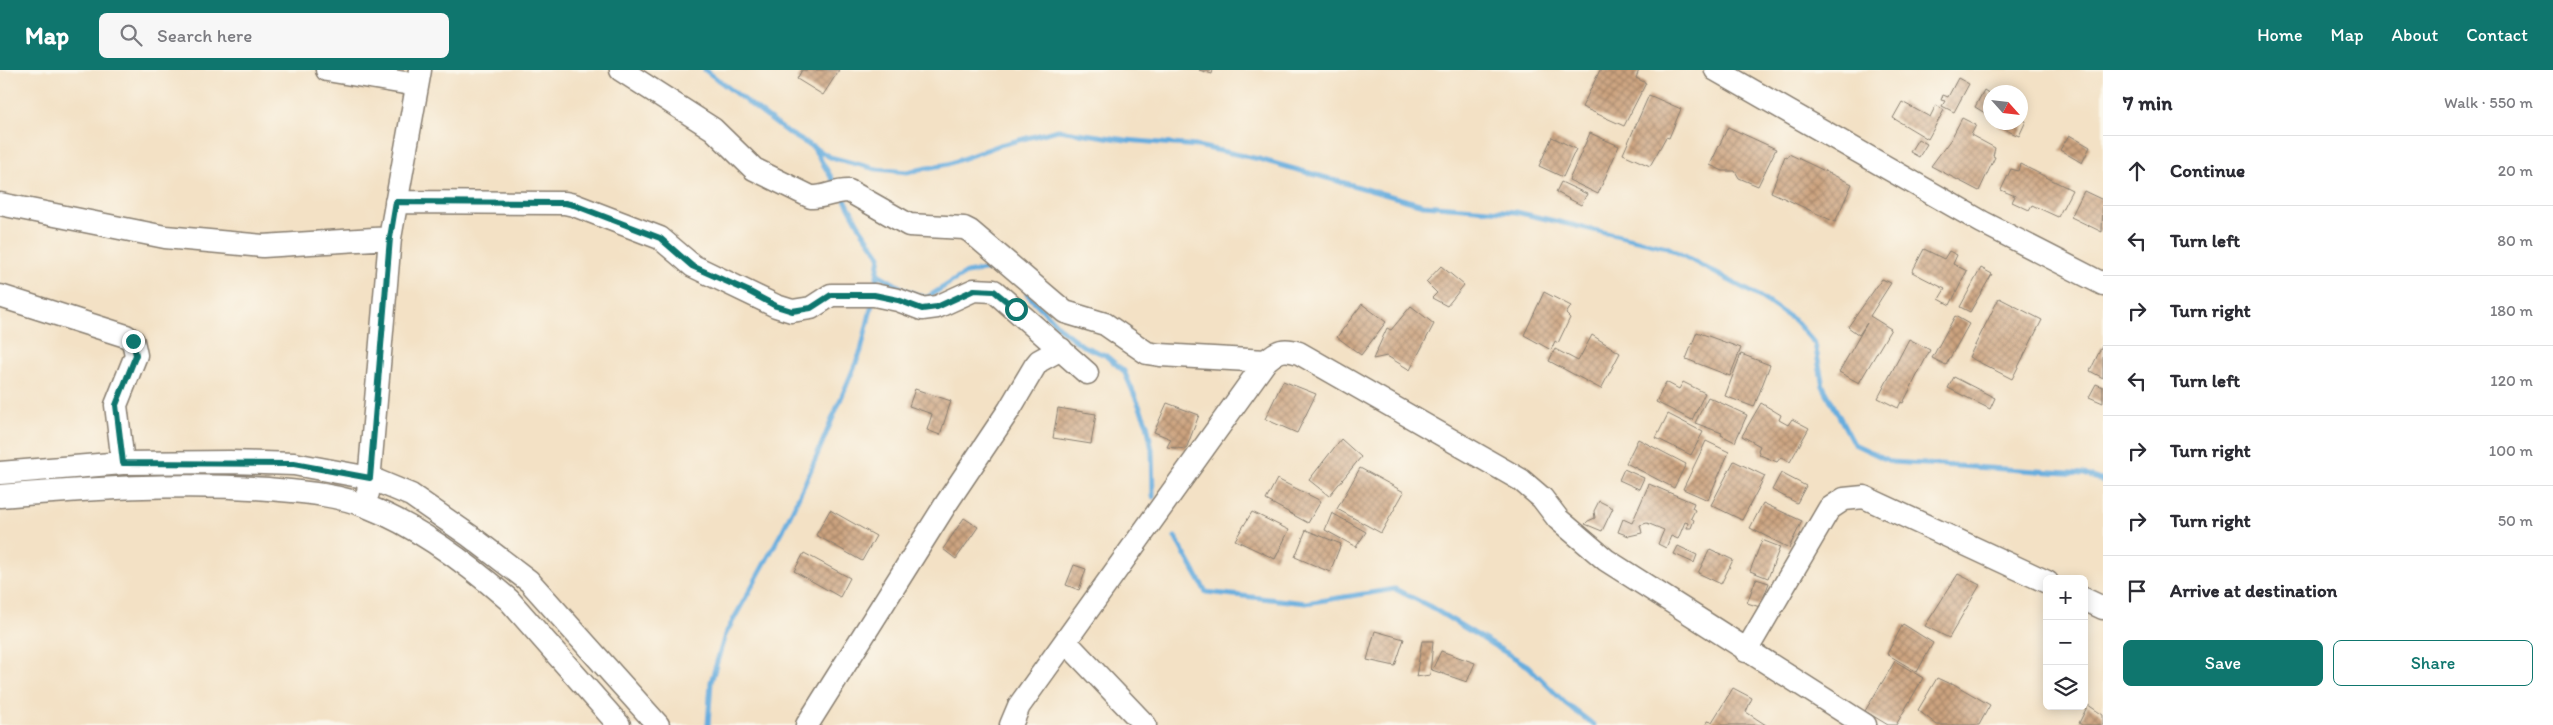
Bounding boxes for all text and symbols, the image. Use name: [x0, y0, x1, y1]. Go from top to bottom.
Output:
search box: [99, 13, 449, 58]
text: Map: [25, 21, 69, 50]
icon: search: [117, 21, 145, 49]
text: Search here: [157, 24, 252, 47]
text: Home: [2257, 24, 2303, 46]
text: Map: [2331, 24, 2364, 46]
text: About: [2392, 24, 2438, 46]
text: Contact: [2466, 24, 2528, 46]
north arrow: [1983, 85, 2028, 130]
text: 7 min: [2123, 90, 2172, 115]
text: Walk · 550 m: [2444, 93, 2533, 112]
icon: ahead: [2123, 157, 2151, 185]
text: Continue: [2170, 159, 2245, 182]
text: 20 m: [2498, 161, 2533, 180]
icon: left: [2123, 227, 2151, 255]
text: Turn left: [2170, 229, 2240, 252]
text: 80 m: [2497, 231, 2533, 250]
icon: right: [2123, 297, 2151, 325]
route start: [1005, 298, 1028, 321]
text: Turn right: [2170, 299, 2251, 322]
text: 180 m: [2490, 301, 2533, 320]
route end: [122, 330, 145, 353]
icon: left: [2123, 367, 2151, 395]
text: Turn left: [2170, 369, 2240, 392]
text: 120 m: [2490, 371, 2533, 390]
icon: right: [2123, 437, 2151, 465]
text: Turn right: [2170, 439, 2251, 462]
text: 100 m: [2489, 441, 2533, 460]
icon: right: [2123, 507, 2151, 535]
text: Turn right: [2170, 509, 2251, 532]
text: 50 m: [2498, 511, 2533, 530]
map controls: [2043, 575, 2088, 710]
button: +: [2043, 575, 2088, 620]
icon: arrive: [2123, 577, 2151, 605]
text: Arrive at destination: [2170, 579, 2337, 602]
button: −: [2043, 620, 2088, 665]
button: Save: [2123, 640, 2323, 686]
button: Share: [2333, 640, 2533, 686]
button: layers: [2043, 665, 2088, 710]

